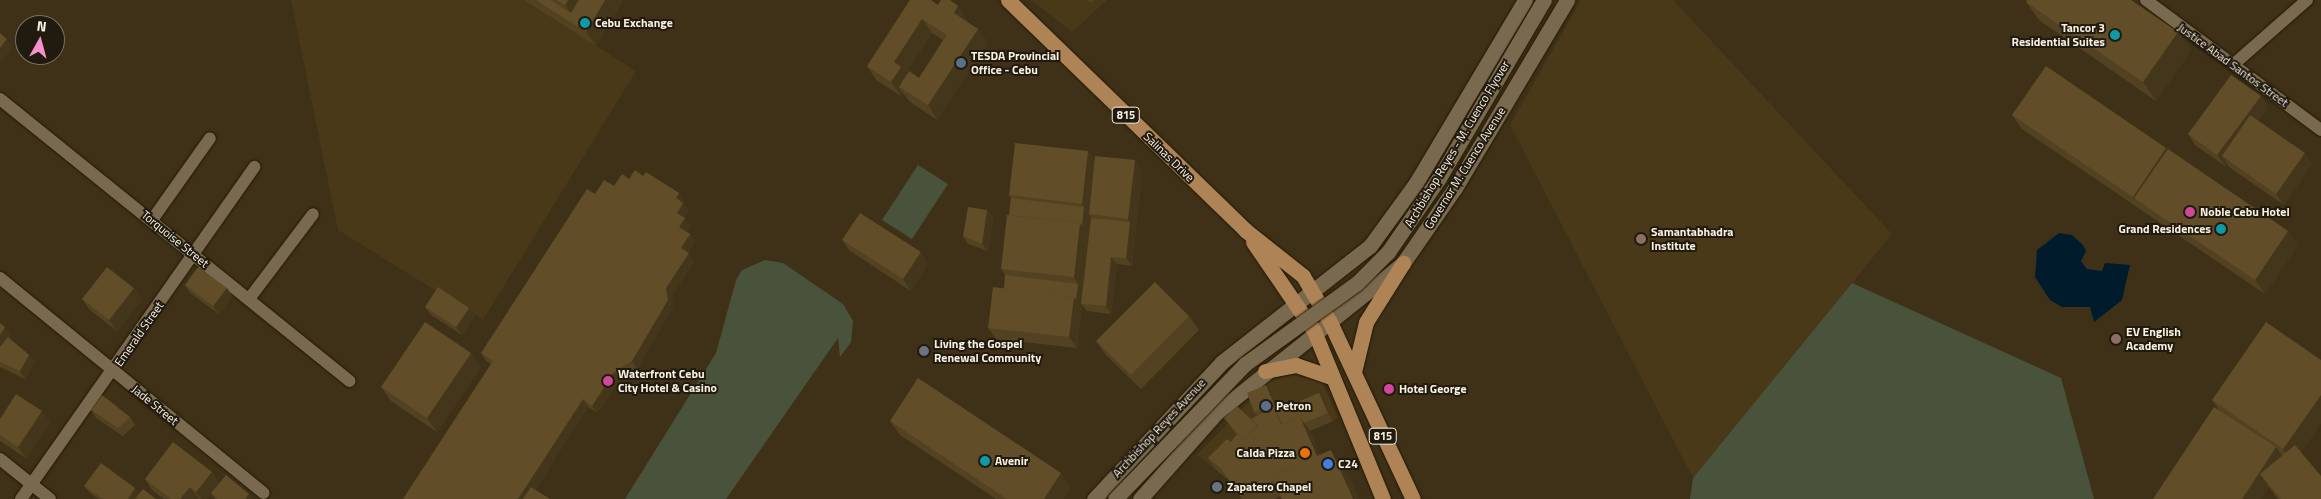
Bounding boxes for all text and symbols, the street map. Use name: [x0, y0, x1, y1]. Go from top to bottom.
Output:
north arrow: [15, 15, 65, 65]
text: N: [36, 15, 48, 37]
place label: Cebu Exchange: [595, 16, 673, 30]
marker: Cebu Exchange: [579, 17, 591, 29]
street label: Justice Abad Santos Street: [2175, 20, 2291, 110]
place label: Tancor 3 Residential Suites: [2012, 21, 2105, 49]
marker: Tancor 3 Residential Suites: [2109, 29, 2121, 41]
place label: TESDA Provincial Office - Cebu: [971, 49, 1059, 77]
marker: TESDA Provincial Office - Cebu: [955, 57, 967, 69]
street label: Archbishop Reyes - M. Cuenco Flyover: [1401, 58, 1513, 230]
street label: Governor M. Cuenco Avenue: [1421, 104, 1509, 232]
road number: 815: [1111, 106, 1141, 124]
street label: Salinas Drive: [1141, 129, 1197, 185]
place label: Noble Cebu Hotel: [2200, 205, 2290, 219]
marker: Noble Cebu Hotel: [2184, 206, 2196, 218]
street label: Torquoise Street: [138, 207, 212, 271]
place label: Grand Residences: [2119, 222, 2211, 236]
marker: Grand Residences: [2215, 223, 2227, 235]
place label: Samantabhadra Institute: [1651, 225, 1733, 253]
marker: Samantabhadra Institute: [1635, 233, 1647, 245]
street label: Emerald Street: [111, 299, 167, 369]
place label: EV English Academy: [2126, 325, 2181, 353]
marker: EV English Academy: [2110, 333, 2122, 345]
place label: Living the Gospel Renewal Community: [934, 337, 1041, 365]
marker: Living the Gospel Renewal Community: [918, 345, 930, 357]
place label: Waterfront Cebu City Hotel & Casino: [618, 367, 717, 395]
marker: Waterfront Cebu City Hotel & Casino: [602, 375, 614, 387]
street label: Archbishop Reyes Avenue: [1109, 376, 1209, 480]
street label: Jade Street: [129, 382, 181, 428]
place label: Hotel George: [1399, 382, 1467, 396]
marker: Hotel George: [1383, 383, 1395, 395]
place label: Petron: [1276, 399, 1311, 413]
marker: Petron: [1260, 400, 1272, 412]
road number: 815: [1368, 428, 1398, 444]
place label: Calda Pizza: [1237, 446, 1295, 460]
marker: Calda Pizza: [1299, 447, 1311, 459]
place label: Avenir: [995, 454, 1028, 468]
marker: Avenir: [979, 455, 991, 467]
place label: C24: [1338, 457, 1358, 471]
marker: C24: [1322, 458, 1334, 470]
place label: Zapatero Chapel: [1227, 480, 1311, 494]
marker: Zapatero Chapel: [1211, 481, 1223, 493]

